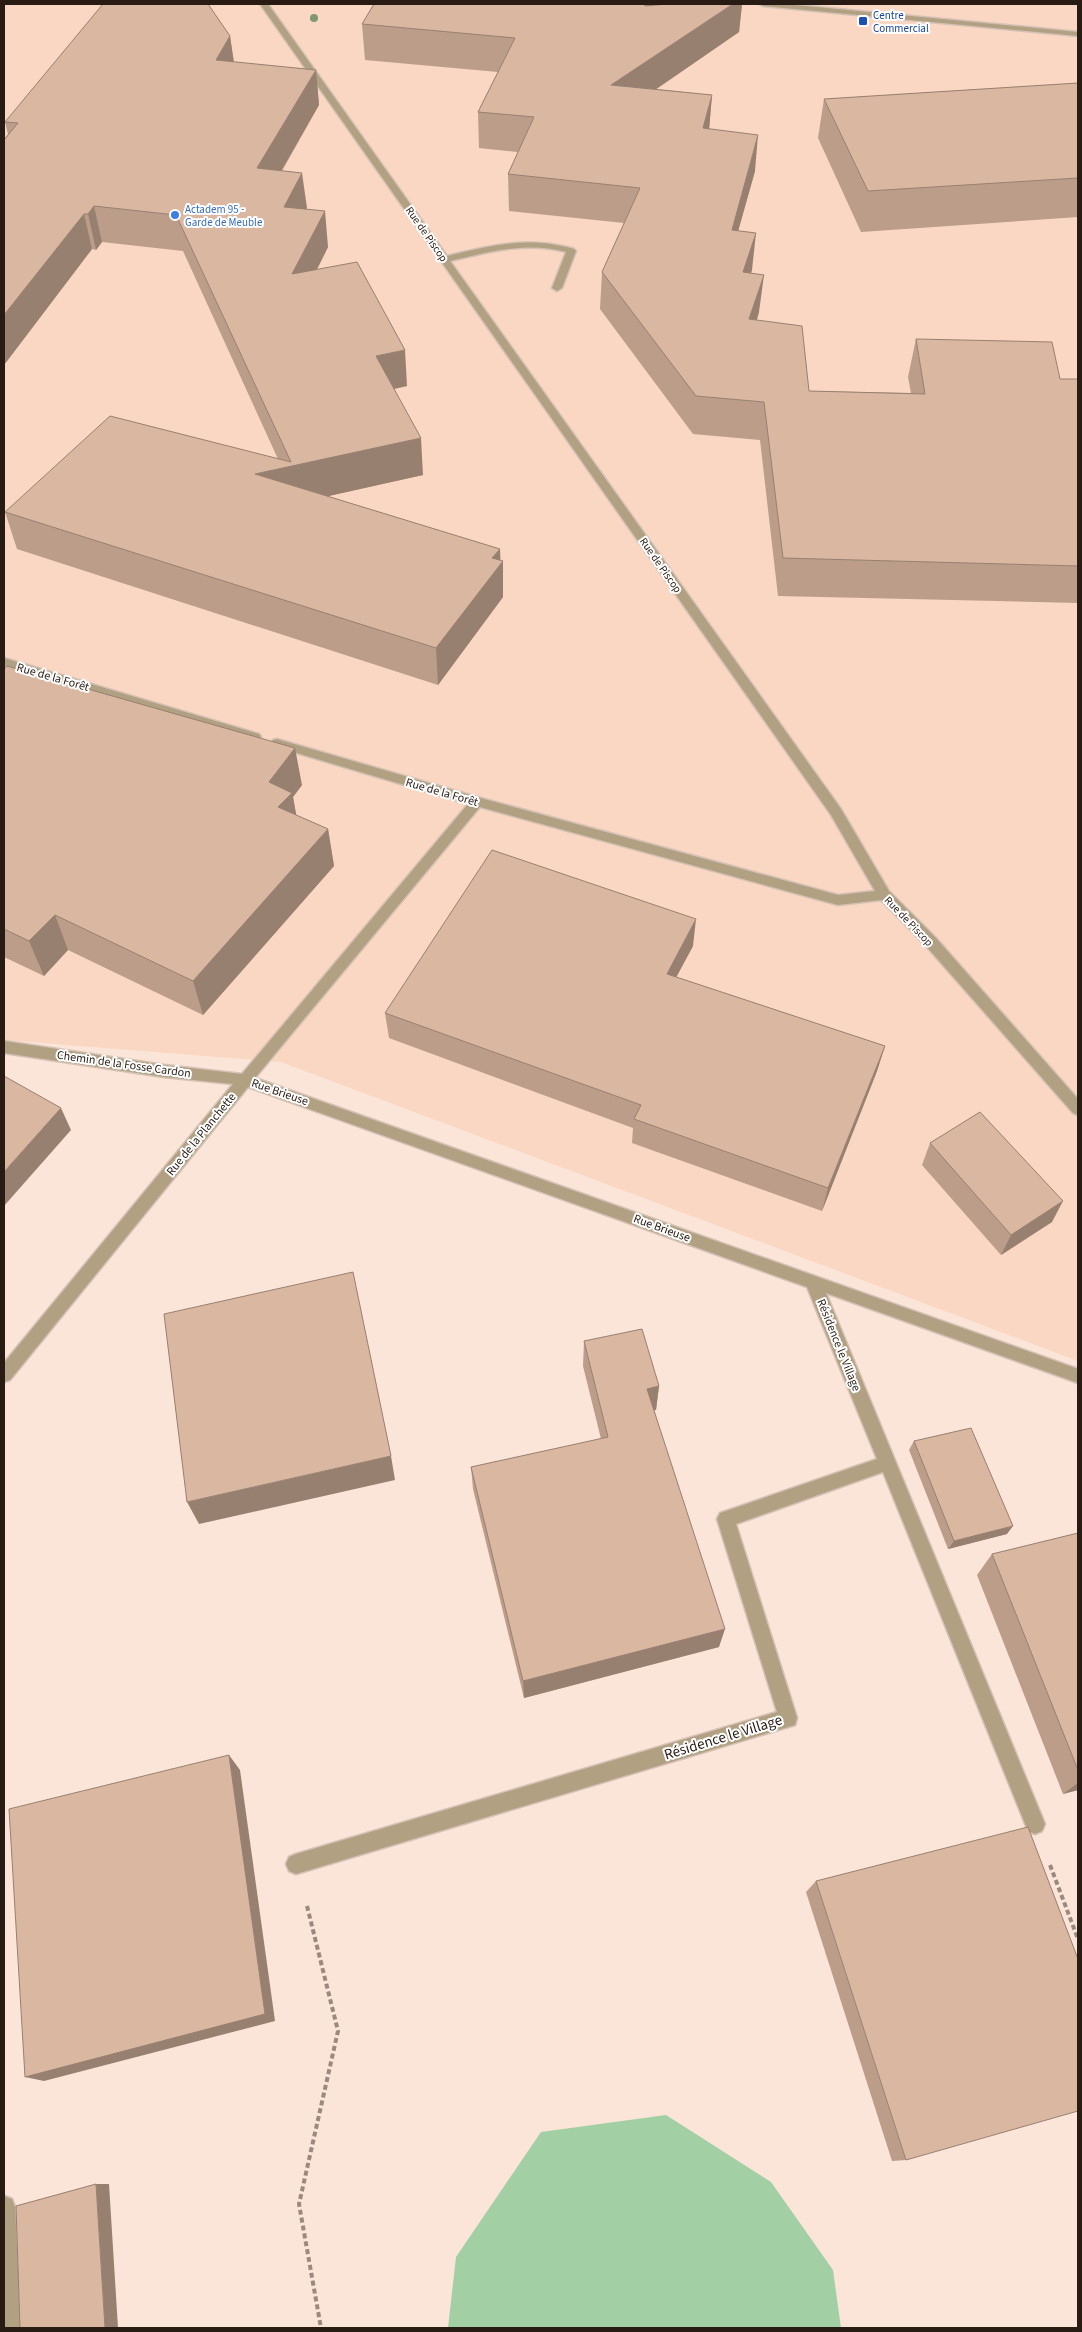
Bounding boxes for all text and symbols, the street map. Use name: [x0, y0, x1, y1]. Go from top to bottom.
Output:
place label: Centre Commercial: [873, 8, 929, 36]
marker: Centre Commercial: [857, 15, 869, 27]
place label: Actadem 95 - Garde de Meuble: [185, 202, 263, 230]
street label: Rue de Piscop: [402, 204, 451, 265]
marker: Actadem 95 - Garde de Meuble: [169, 209, 181, 221]
street label: Rue de Piscop: [636, 535, 685, 596]
street label: Rue de la Forêt: [15, 659, 91, 696]
street label: Rue de la Forêt: [404, 774, 480, 811]
street label: Rue de Piscop: [881, 893, 936, 950]
street label: Chemin de la Fosse Cardon: [56, 1047, 192, 1082]
street label: Rue Brieuse: [249, 1075, 311, 1110]
street label: Rue de la Planchette: [163, 1089, 240, 1179]
street label: Rue Brieuse: [631, 1210, 693, 1247]
street label: Résidence le Village: [812, 1297, 865, 1394]
street label: Résidence le Village: [662, 1710, 785, 1765]

